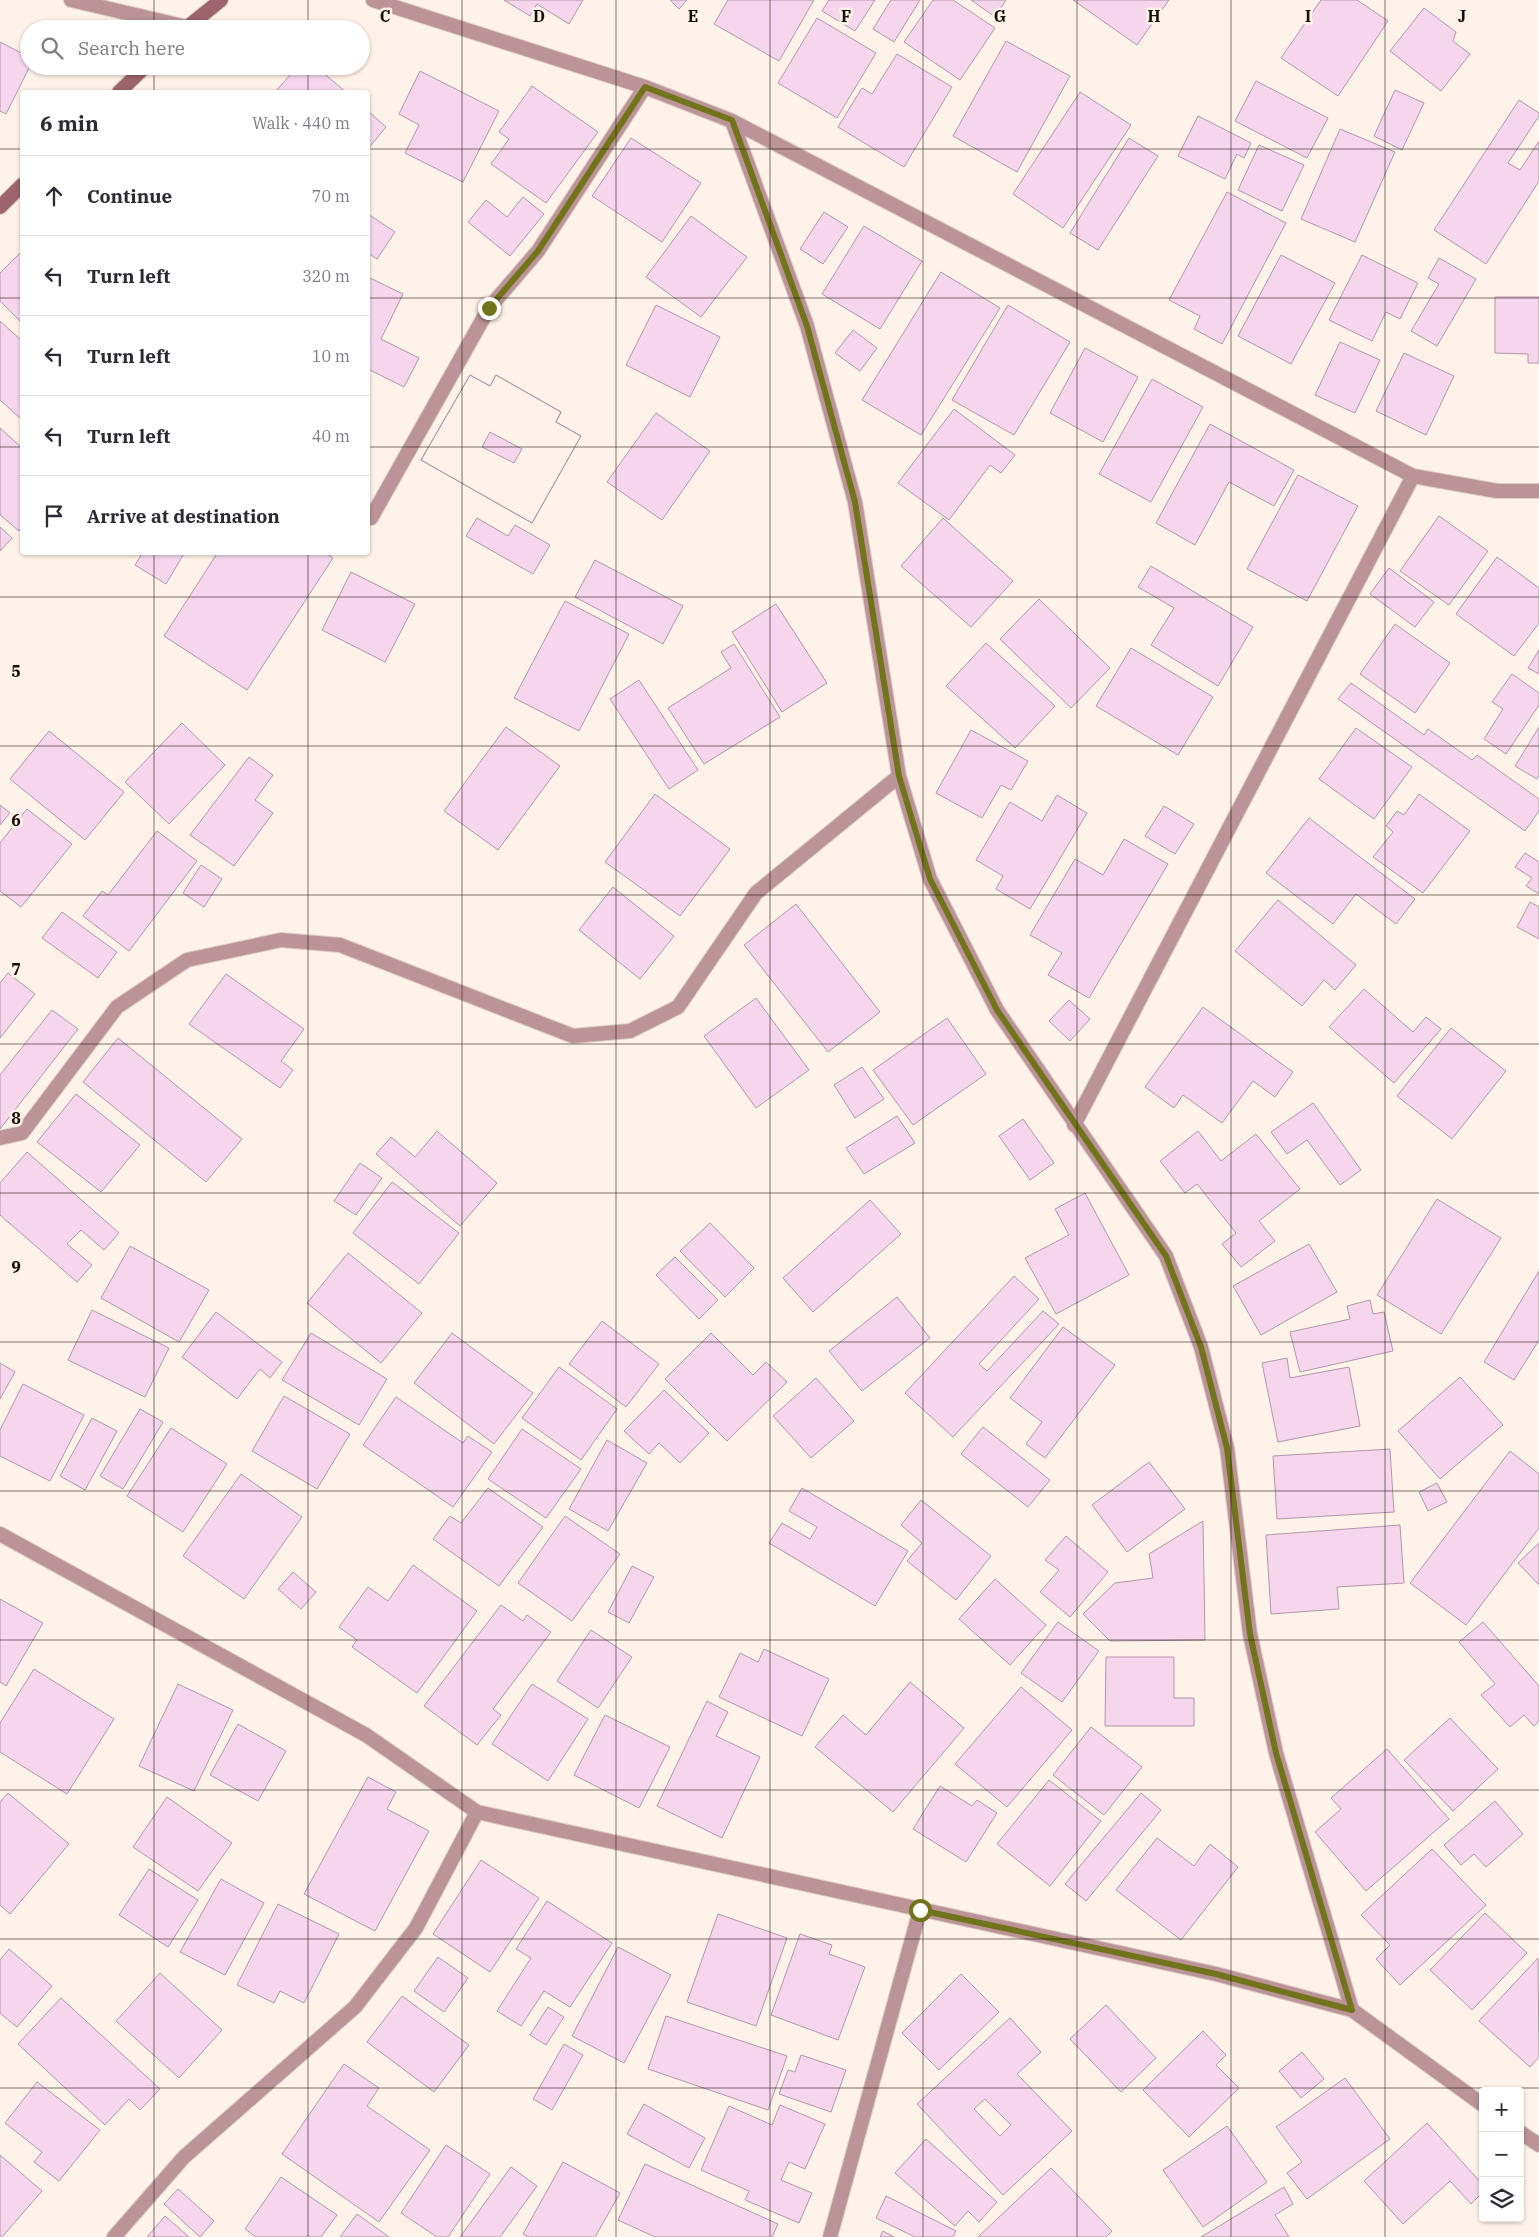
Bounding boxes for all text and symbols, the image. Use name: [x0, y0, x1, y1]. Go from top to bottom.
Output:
text: C: [380, 6, 390, 26]
text: D: [533, 6, 545, 26]
text: E: [688, 6, 698, 26]
text: F: [841, 6, 851, 26]
text: G: [994, 6, 1006, 26]
text: H: [1148, 6, 1161, 26]
text: I: [1305, 6, 1311, 26]
text: J: [1458, 6, 1466, 26]
search box: [20, 20, 370, 75]
icon: search: [38, 34, 66, 62]
text: Search here: [78, 36, 185, 60]
text: 6 min: [40, 109, 99, 137]
text: Walk · 440 m: [252, 113, 350, 133]
icon: ahead: [40, 182, 68, 210]
text: Continue: [87, 184, 172, 208]
text: 70 m: [312, 186, 350, 206]
icon: left: [40, 262, 68, 290]
text: Turn left: [87, 264, 170, 288]
text: 320 m: [302, 266, 350, 286]
route end: [478, 297, 501, 320]
icon: left: [40, 342, 68, 370]
text: Turn left: [87, 344, 170, 368]
text: 10 m: [312, 346, 350, 366]
icon: left: [40, 422, 68, 450]
text: Turn left: [87, 424, 170, 448]
text: 40 m: [312, 426, 350, 446]
icon: arrive: [40, 502, 68, 530]
text: Arrive at destination: [87, 504, 280, 528]
text: 5: [11, 661, 21, 681]
text: 6: [11, 810, 21, 830]
text: 7: [11, 959, 21, 979]
text: 8: [11, 1108, 21, 1128]
text: 9: [11, 1257, 21, 1277]
route start: [909, 1899, 932, 1922]
map controls: [1479, 2087, 1524, 2222]
button: +: [1479, 2087, 1524, 2132]
button: −: [1479, 2132, 1524, 2177]
button: layers: [1479, 2177, 1524, 2222]

